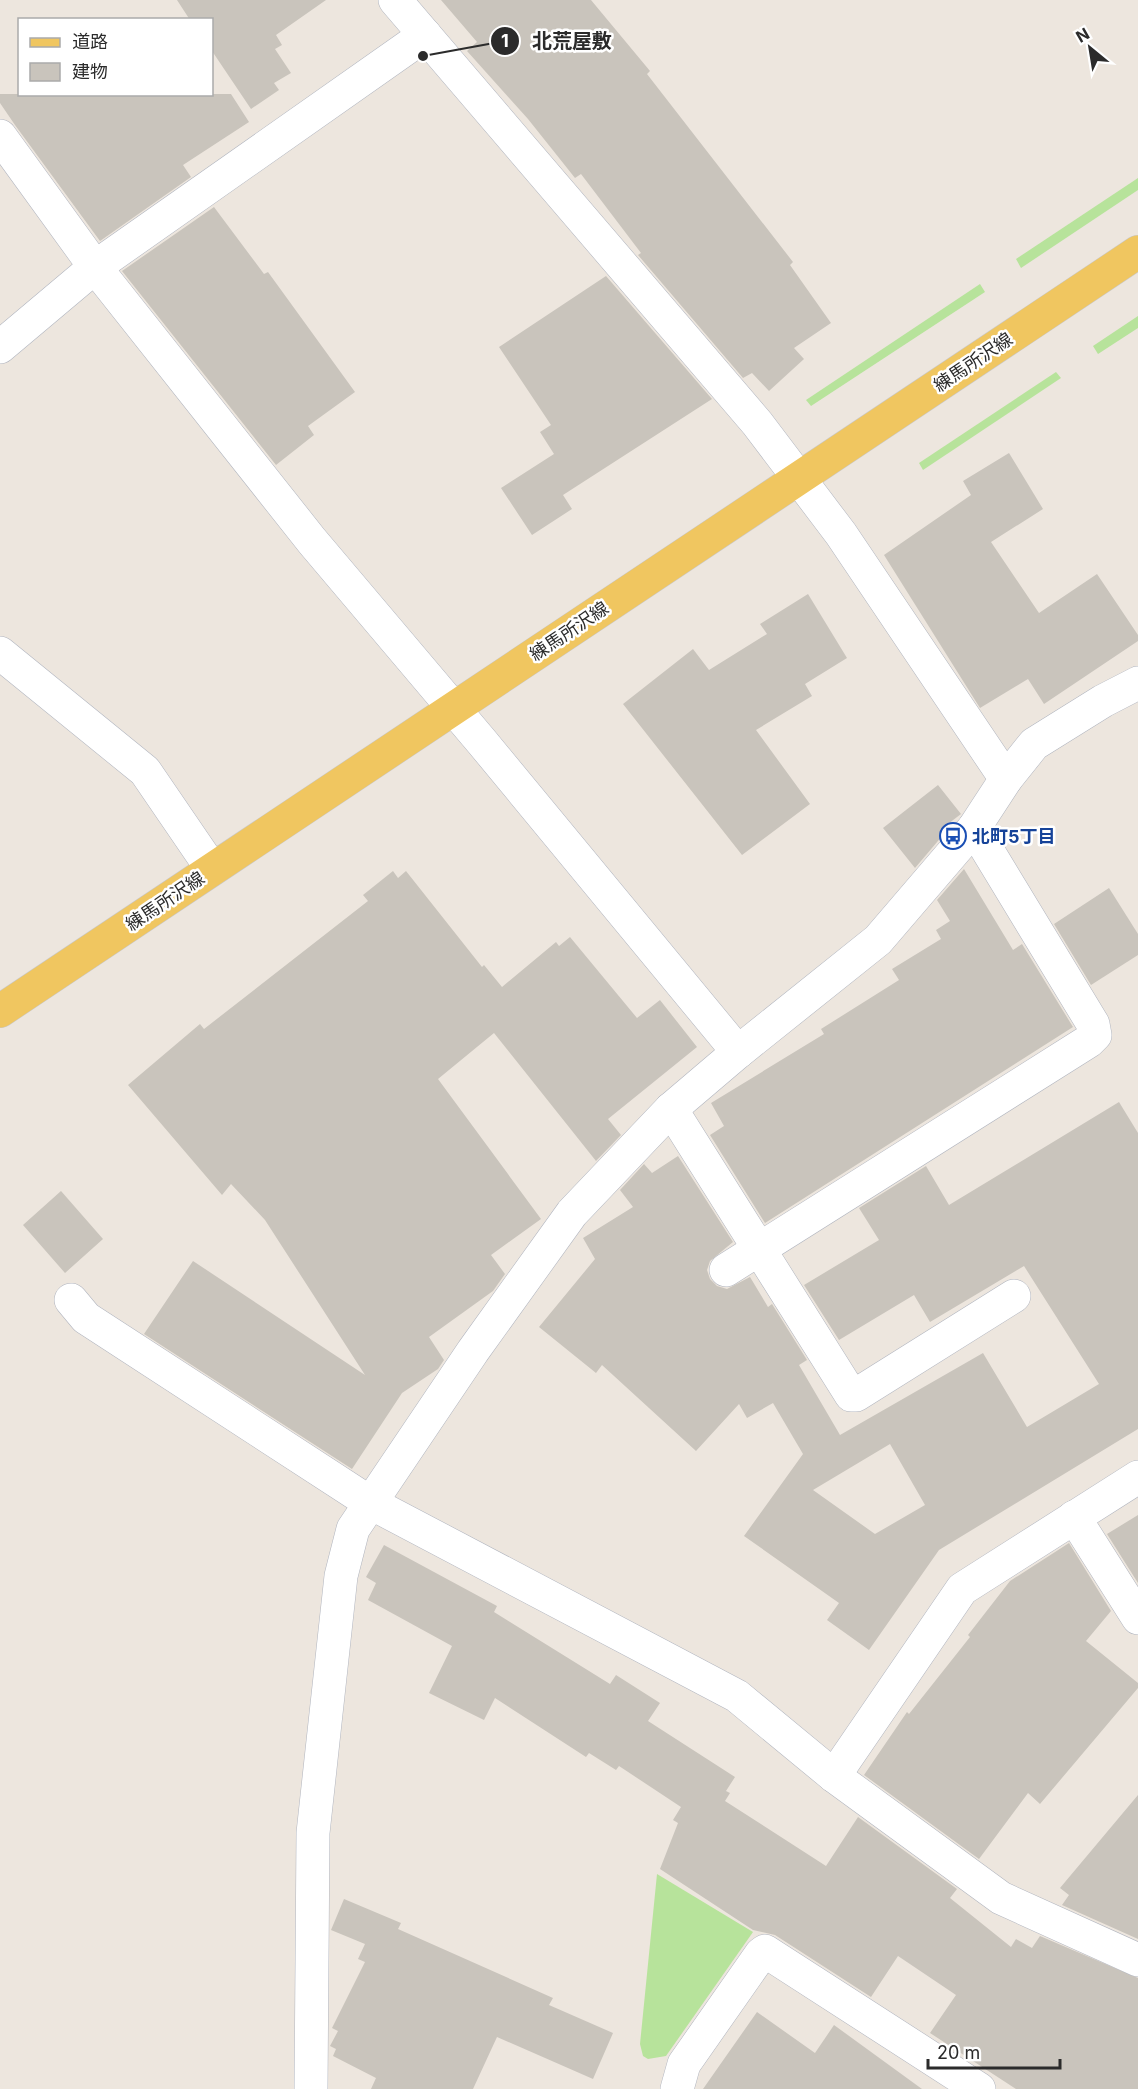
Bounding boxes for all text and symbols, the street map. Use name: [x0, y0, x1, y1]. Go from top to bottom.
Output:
legend: [18, 18, 213, 96]
north arrow: [1060, 18, 1120, 78]
callout: 北荒屋敷: [490, 22, 624, 60]
text: N: [1072, 23, 1093, 47]
text: 北荒屋敷: [532, 29, 612, 53]
text: 1: [501, 30, 509, 51]
text: 道路: [72, 31, 108, 52]
text: 建物: [72, 61, 108, 82]
street label: 練馬所沢線: [930, 328, 1016, 396]
street label: 練馬所沢線: [526, 597, 612, 665]
bus stop icon: 北町5丁目: [938, 821, 968, 851]
place label: 北町5丁目: [972, 826, 1056, 847]
street label: 練馬所沢線: [122, 867, 208, 935]
scale bar: [928, 2032, 1060, 2070]
text: 20 m: [937, 2042, 980, 2063]

